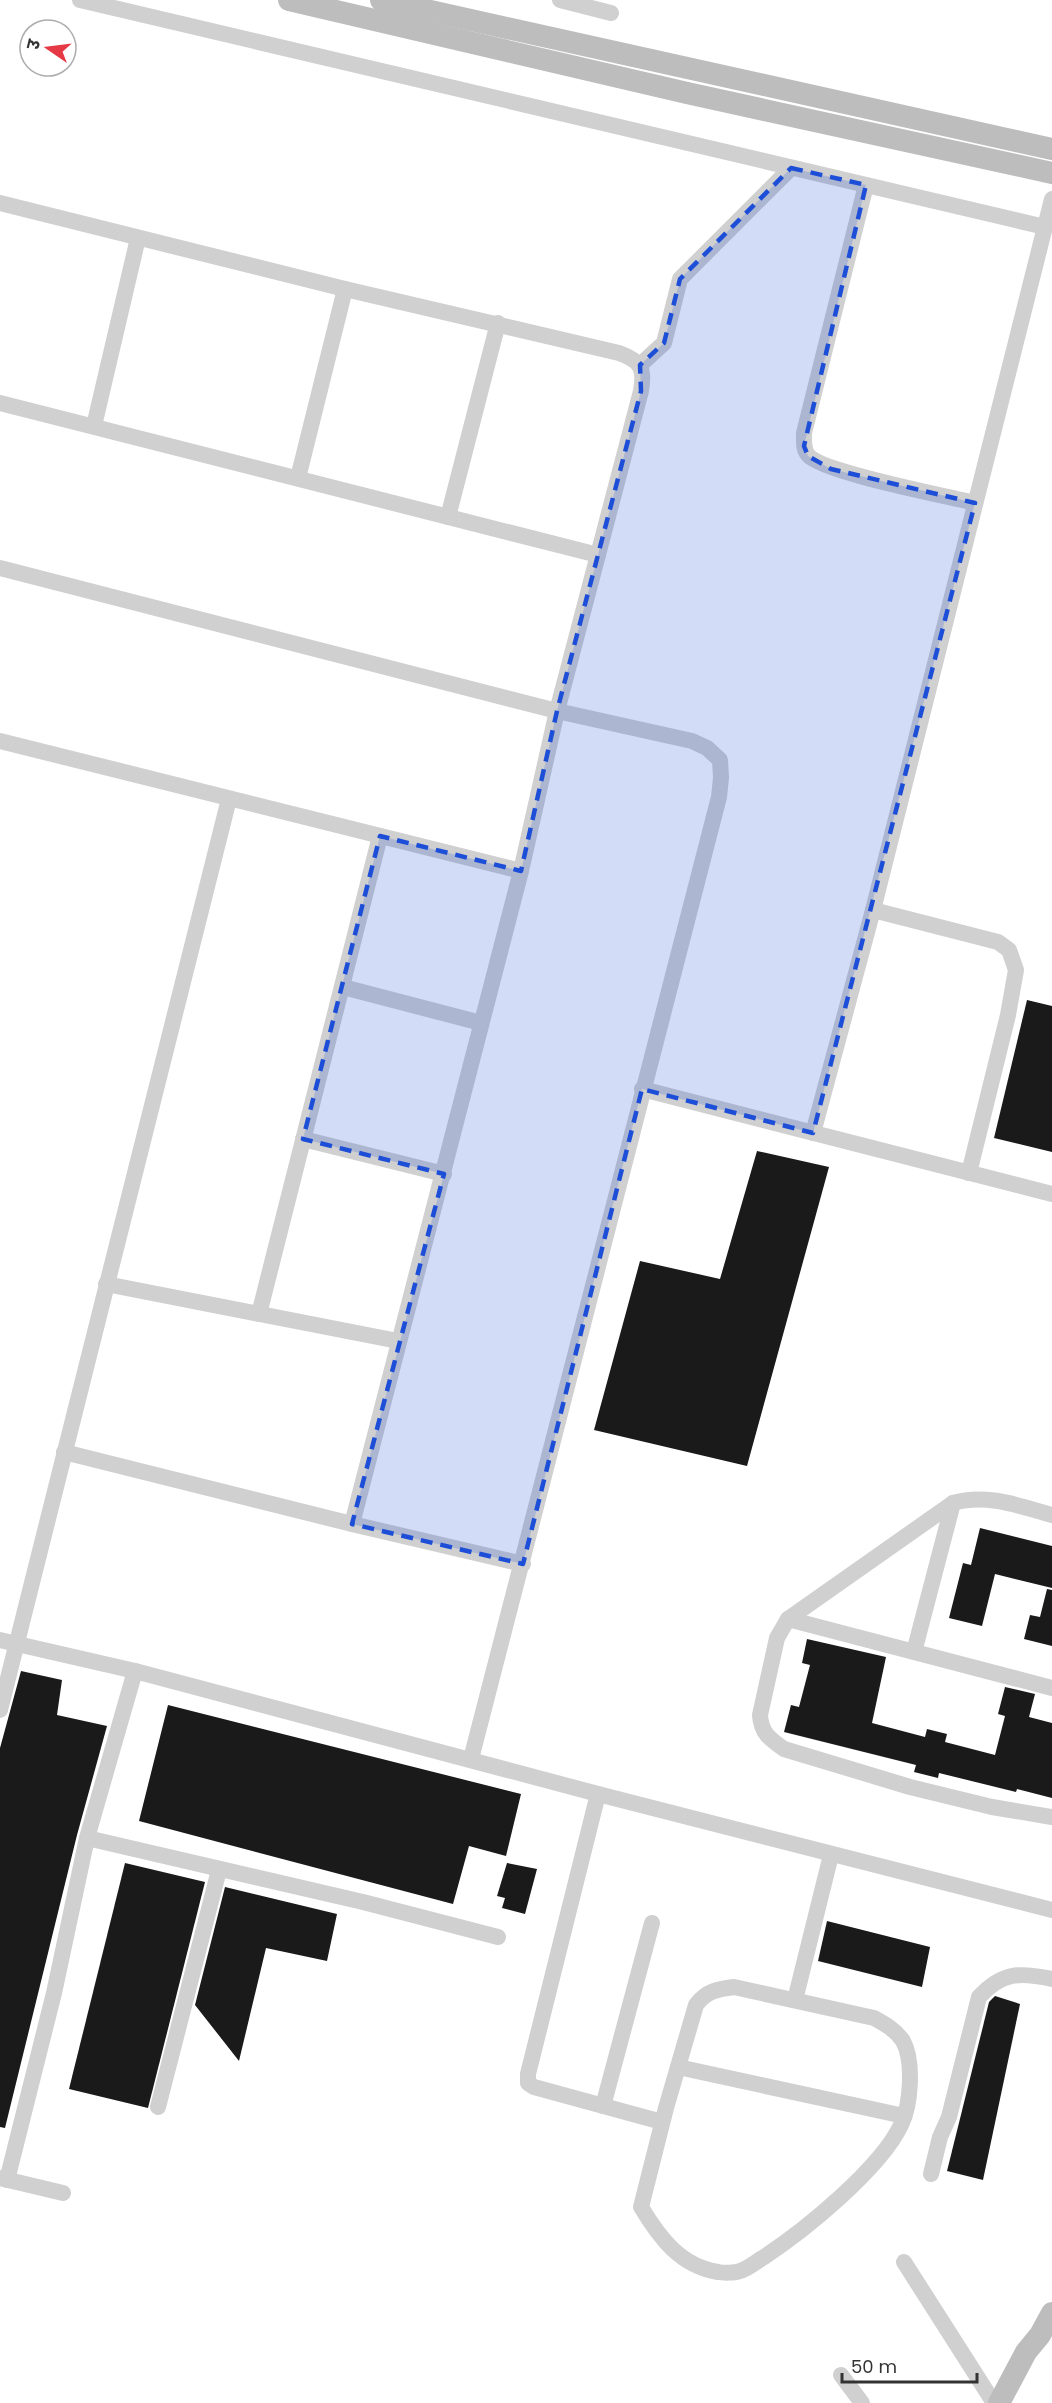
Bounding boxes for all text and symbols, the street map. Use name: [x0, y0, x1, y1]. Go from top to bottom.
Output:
north arrow: [18, 18, 78, 78]
text: उ: [21, 36, 46, 53]
scale bar: [842, 2346, 977, 2384]
text: 50 m: [851, 2354, 897, 2379]

